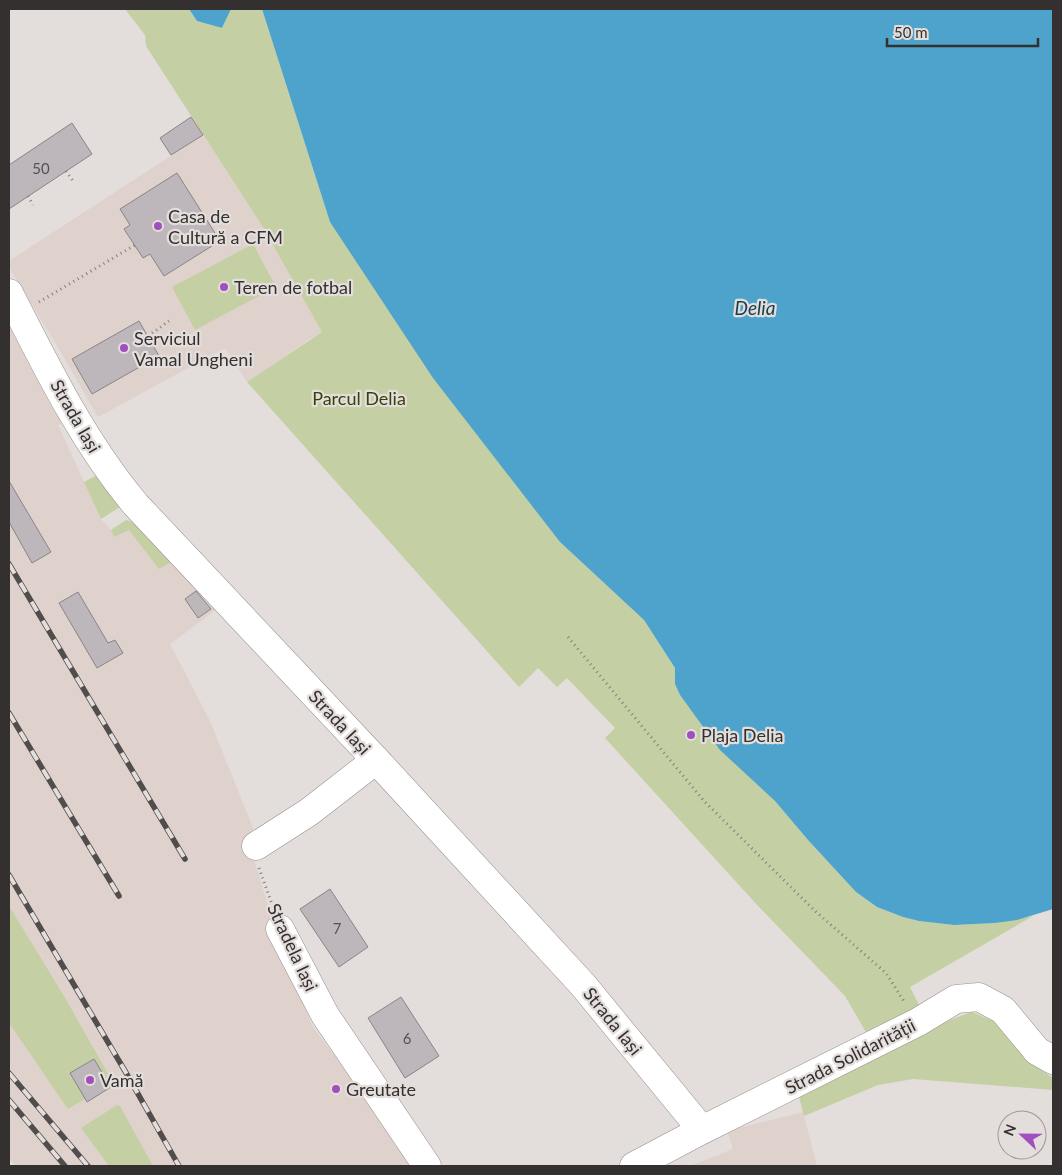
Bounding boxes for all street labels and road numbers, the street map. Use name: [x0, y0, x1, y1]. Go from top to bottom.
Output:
street label: Strada Iași: [46, 376, 106, 456]
street label: Strada Iași: [304, 685, 376, 759]
street label: Stradela Iași: [263, 900, 323, 994]
street label: Strada Iași: [579, 983, 647, 1059]
street label: Strada Solidarității: [781, 1014, 919, 1098]

